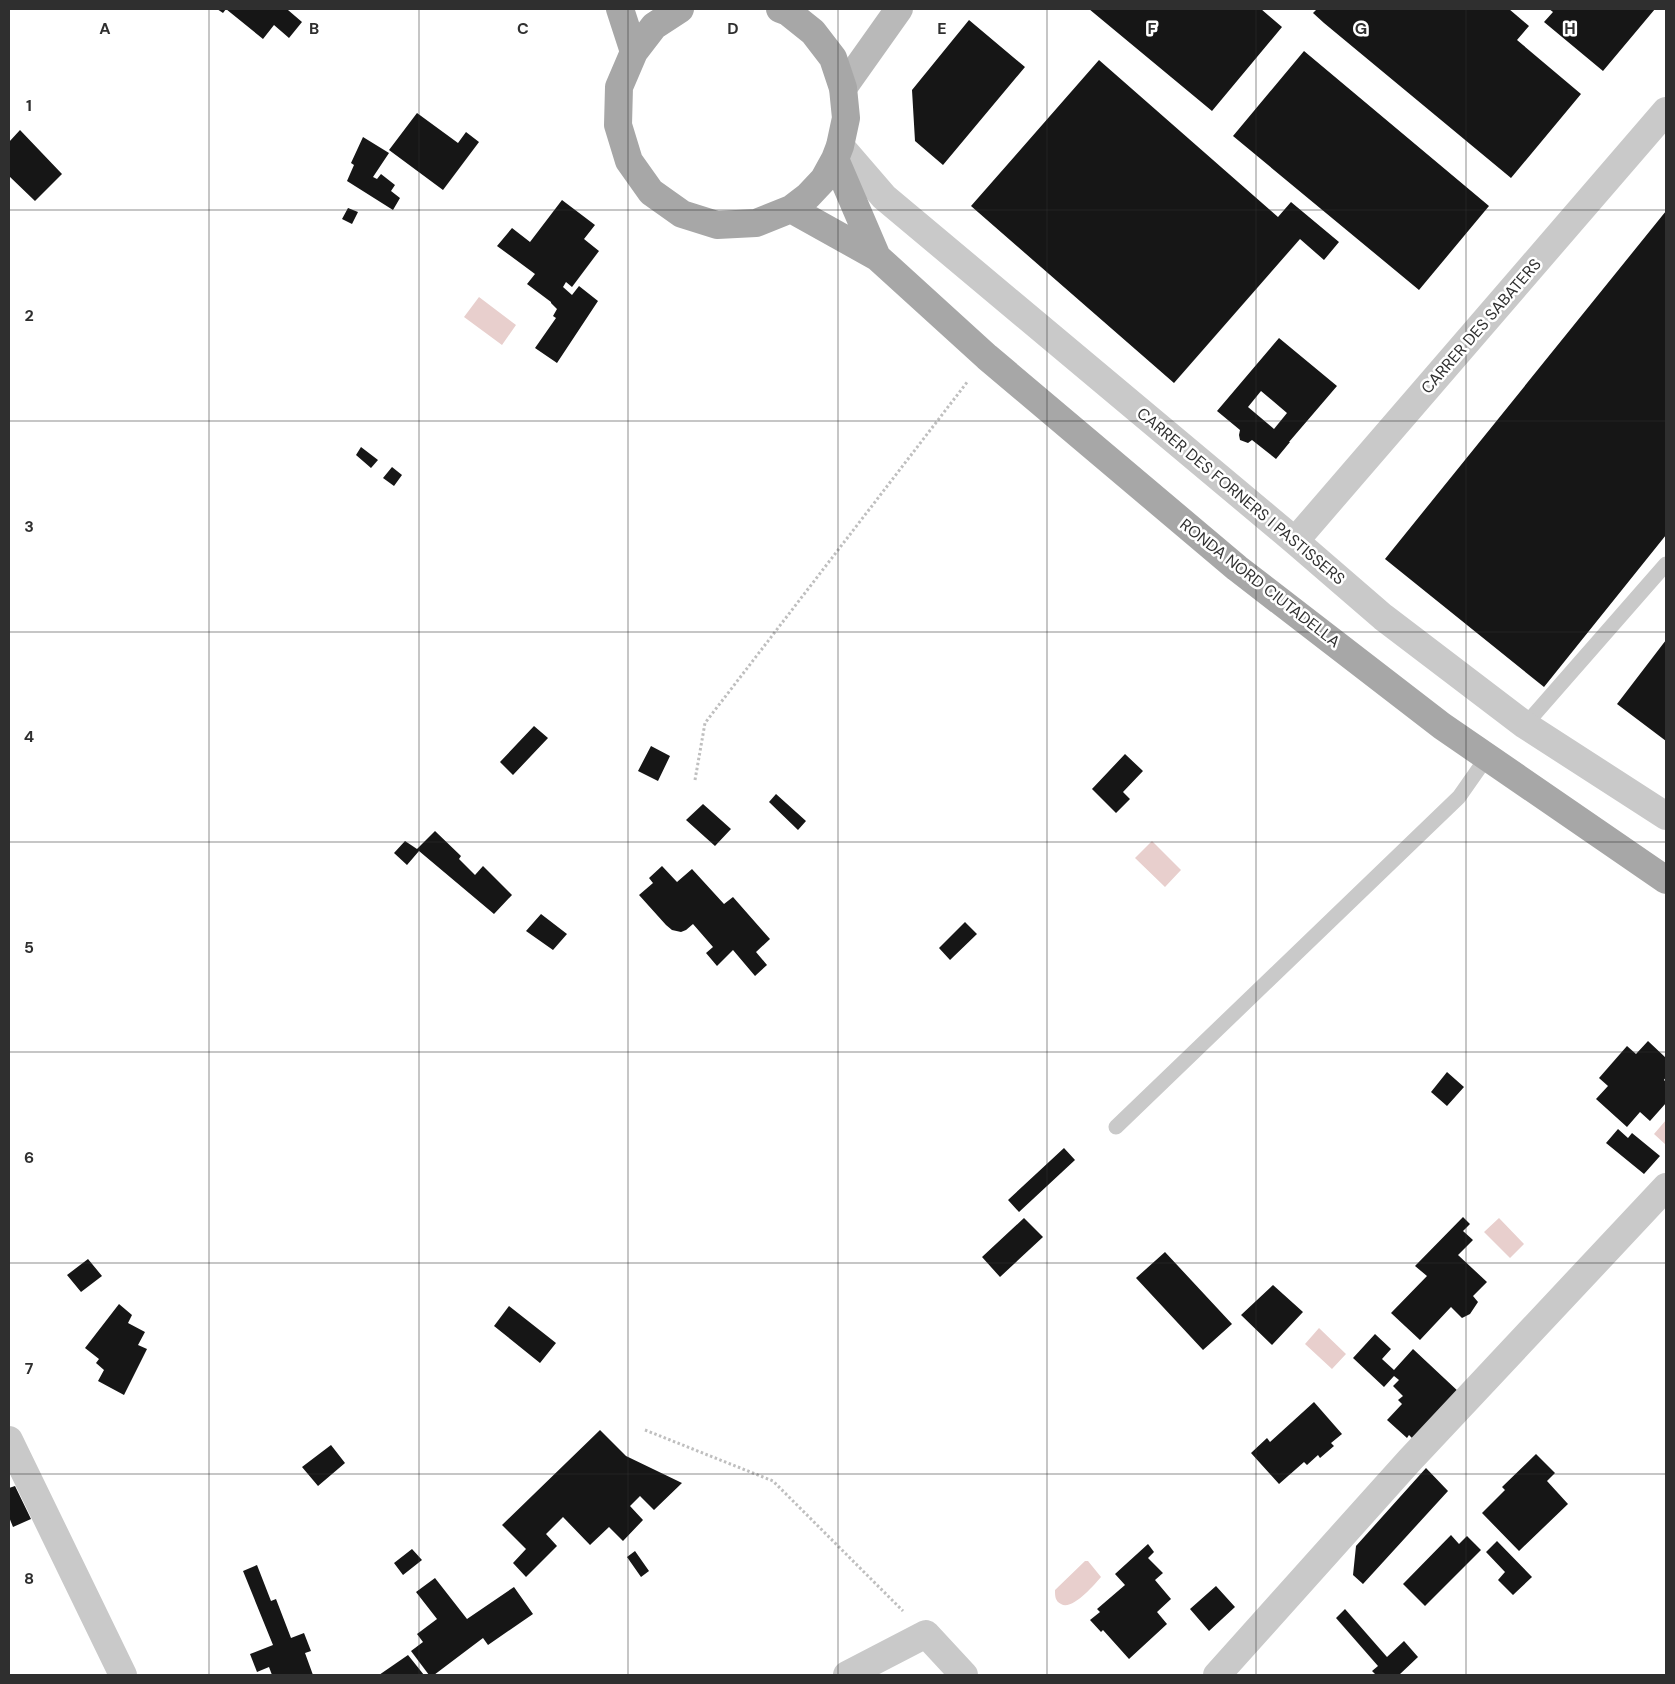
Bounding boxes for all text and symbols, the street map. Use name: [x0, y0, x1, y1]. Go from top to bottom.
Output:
text: A: [99, 18, 111, 39]
text: B: [309, 18, 319, 39]
text: C: [517, 18, 529, 39]
text: D: [727, 18, 739, 39]
text: E: [937, 18, 947, 39]
text: F: [1148, 18, 1157, 39]
text: G: [1355, 18, 1367, 39]
text: H: [1564, 18, 1576, 39]
text: 1: [26, 95, 32, 116]
street label: CARRER DES SABATERS: [1416, 254, 1546, 398]
text: 2: [24, 305, 34, 326]
street label: CARRER DES FORNERS I PASTISSERS: [1133, 403, 1349, 589]
street label: RONDA NORD CIUTADELLA: [1176, 514, 1345, 652]
text: 3: [24, 516, 34, 537]
text: 4: [24, 726, 34, 747]
text: 5: [24, 937, 34, 958]
text: 6: [24, 1147, 34, 1168]
text: 7: [25, 1358, 34, 1379]
text: 8: [24, 1568, 34, 1589]

